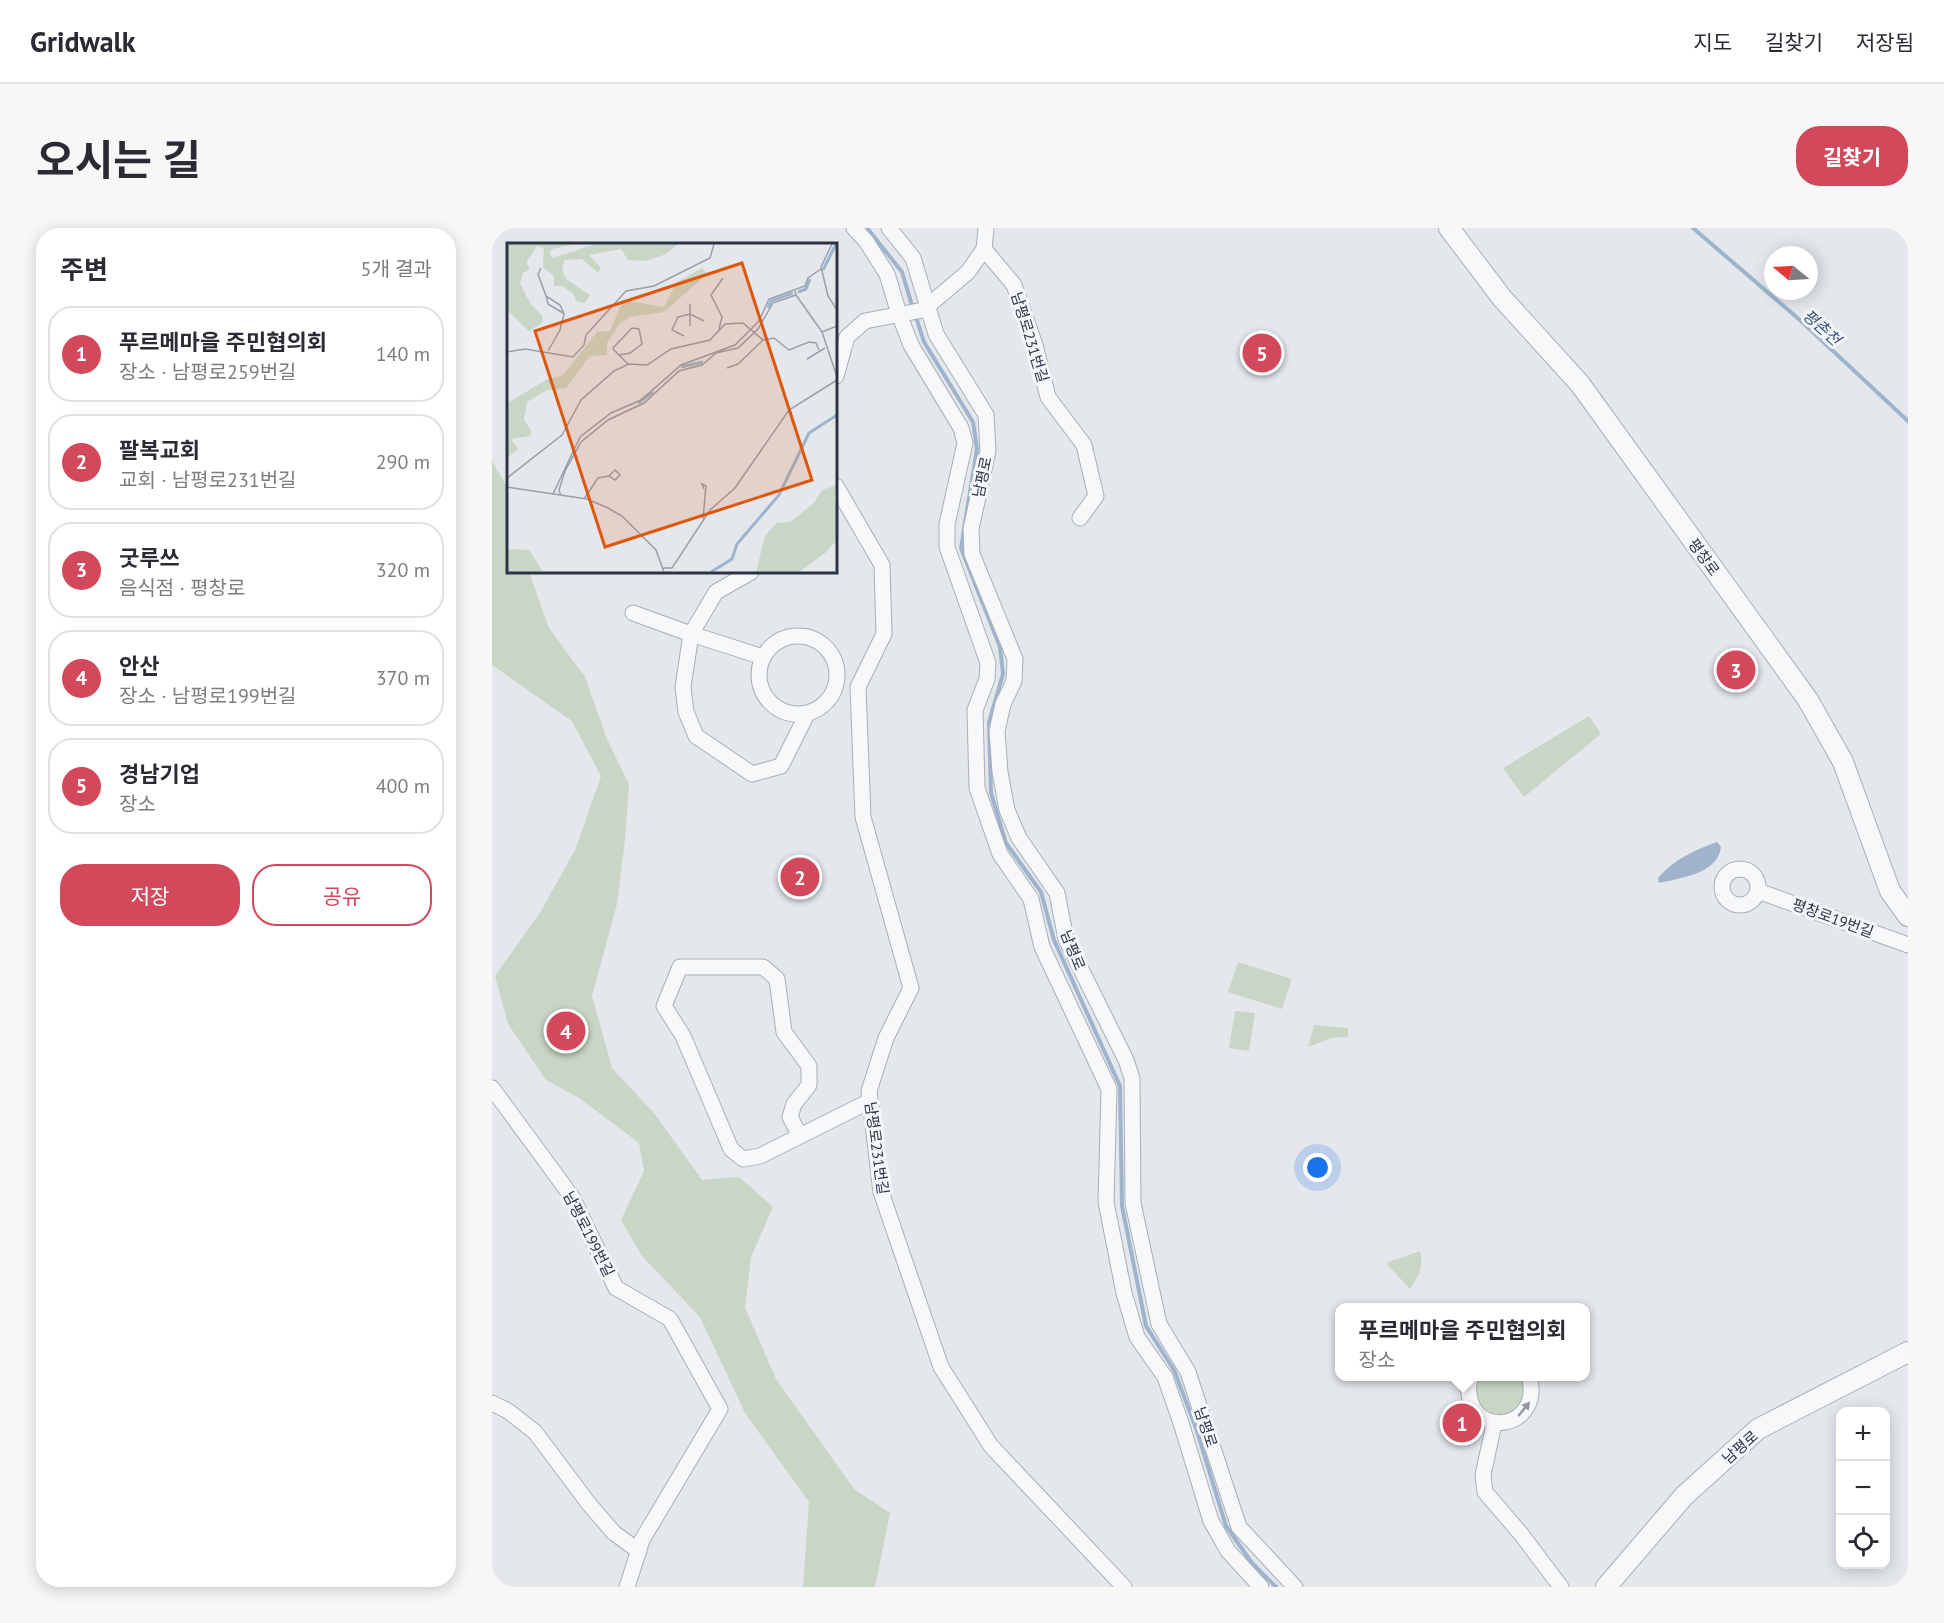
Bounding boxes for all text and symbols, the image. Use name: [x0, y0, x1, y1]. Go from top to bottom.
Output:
text: Gridwalk: [30, 23, 136, 60]
text: 지도: [1693, 29, 1732, 56]
text: 길찾기: [1765, 29, 1823, 56]
text: 저장됨: [1856, 29, 1914, 56]
button: 길찾기: [1796, 126, 1908, 186]
text: 오시는 길: [36, 132, 201, 187]
inset map: [507, 243, 837, 573]
north arrow: [1764, 246, 1818, 300]
text: 주변: [60, 253, 108, 286]
text: 5개 결과: [361, 256, 432, 282]
street label: 남평로231번길: [1007, 290, 1053, 384]
water label: 평촌천: [1799, 305, 1847, 351]
text: 푸르메마을 주민협의회: [119, 328, 327, 356]
pin: 5: [1242, 330, 1282, 376]
text: 1: [76, 341, 87, 367]
text: 140 m: [376, 341, 430, 367]
text: 장소 · 남평로259번길: [119, 359, 297, 385]
text: 팔복교회: [119, 436, 200, 464]
text: 2: [76, 449, 87, 475]
text: 290 m: [376, 449, 430, 475]
street label: 남평로: [968, 455, 996, 499]
text: 교회 · 남평로231번길: [119, 467, 297, 493]
street label: 평창로: [1684, 535, 1724, 579]
text: 굿루쓰: [119, 544, 180, 572]
text: 3: [76, 557, 87, 583]
text: 320 m: [376, 557, 430, 583]
text: 음식점 · 평창로: [119, 575, 245, 601]
pin: 3: [1716, 648, 1756, 692]
text: 안산: [119, 652, 159, 680]
text: 4: [76, 665, 87, 691]
text: 370 m: [376, 665, 430, 691]
text: 장소 · 남평로199번길: [119, 683, 297, 709]
text: 경남기업: [119, 760, 200, 788]
text: 5: [76, 773, 87, 799]
text: 400 m: [376, 773, 430, 799]
text: 장소: [119, 791, 156, 817]
pin: 2: [780, 854, 820, 900]
button: 저장: [60, 864, 240, 926]
button: 공유: [252, 864, 432, 926]
street label: 평창로19번길: [1790, 894, 1876, 942]
street label: 남평로: [1056, 927, 1090, 973]
pin: 4: [546, 1008, 586, 1054]
street label: 남평로231번길: [861, 1100, 893, 1196]
your location: [1303, 1153, 1332, 1182]
street label: 남평로199번길: [559, 1188, 619, 1280]
popup: [1335, 1303, 1590, 1381]
text: 푸르메마을 주민협의회: [1359, 1316, 1566, 1344]
text: 장소: [1359, 1347, 1395, 1373]
pin: 1: [1442, 1400, 1482, 1446]
one-way arrow: [1518, 1401, 1531, 1417]
street label: 남평로: [1191, 1404, 1221, 1450]
map controls: [1836, 1407, 1890, 1569]
button: +: [1836, 1407, 1890, 1461]
street label: 남평로: [1718, 1426, 1762, 1468]
button: −: [1836, 1461, 1890, 1515]
button: locate: [1836, 1515, 1890, 1569]

